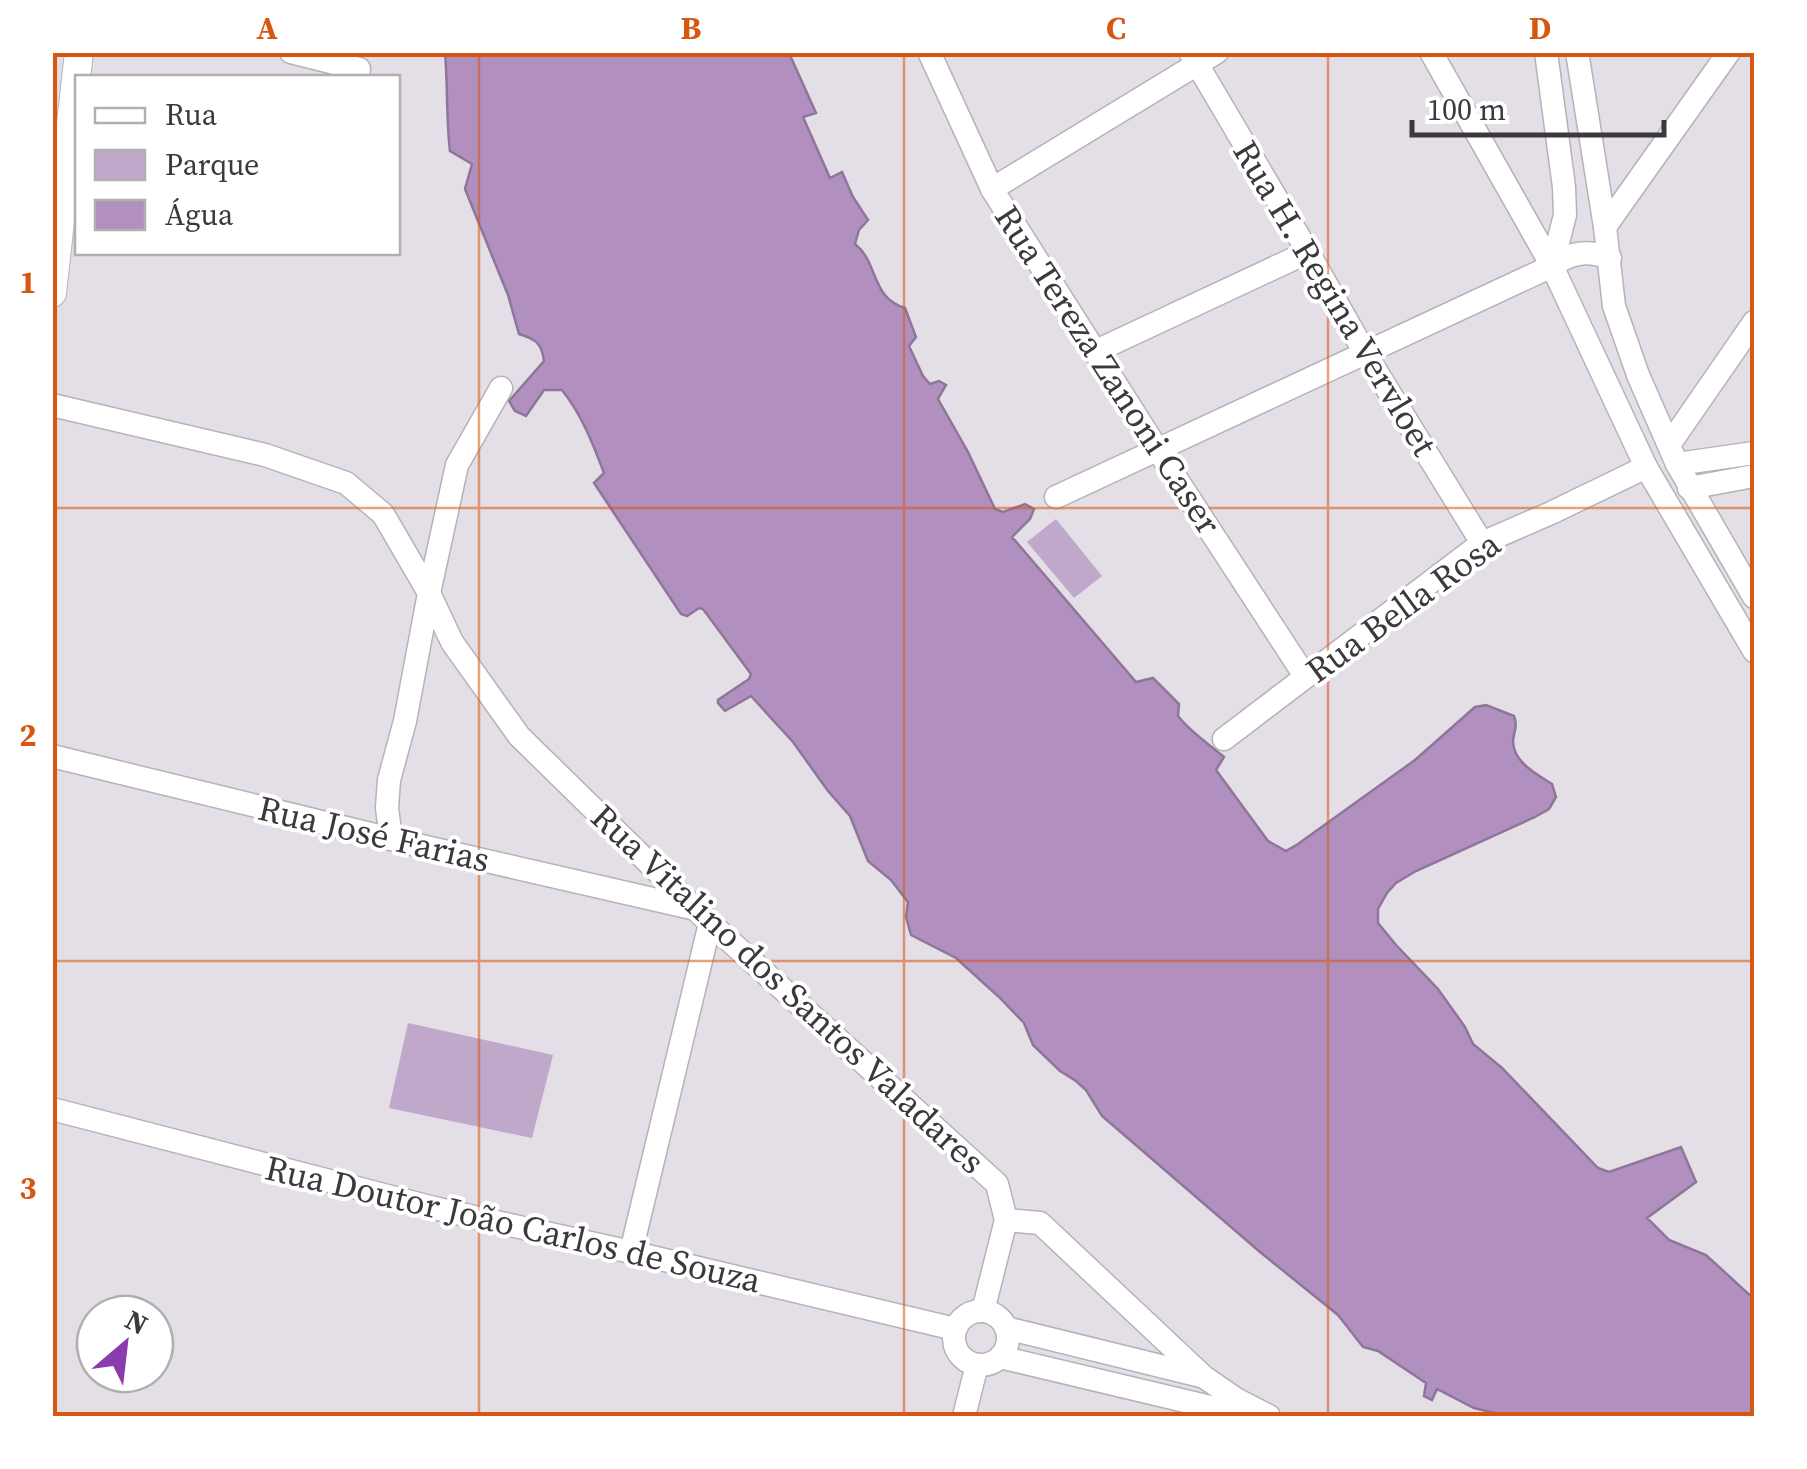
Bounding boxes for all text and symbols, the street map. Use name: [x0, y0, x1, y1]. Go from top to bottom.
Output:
text: A: [256, 6, 278, 50]
text: B: [681, 6, 702, 50]
text: C: [1106, 6, 1126, 50]
text: D: [1529, 6, 1551, 50]
legend: [75, 75, 400, 255]
scale bar: [1412, 75, 1664, 137]
text: 100 m: [1427, 89, 1506, 130]
text: Rua: [165, 94, 218, 135]
street label: Rua H. Regina Vervloet: [1222, 131, 1449, 465]
text: Parque: [165, 144, 259, 185]
text: Água: [165, 194, 234, 235]
street label: Rua Tereza Zanoni Caser: [983, 196, 1233, 544]
text: 1: [19, 260, 37, 304]
street label: Rua Bella Rosa: [1296, 520, 1510, 694]
text: 2: [19, 713, 37, 757]
street label: Rua José Farias: [253, 784, 495, 884]
street label: Rua Vitalino dos Santos Valadares: [581, 793, 995, 1185]
street label: Rua Doutor João Carlos de Souza: [261, 1144, 766, 1304]
text: 3: [19, 1166, 37, 1210]
north arrow: [75, 1294, 175, 1394]
text: N: [119, 1300, 155, 1343]

